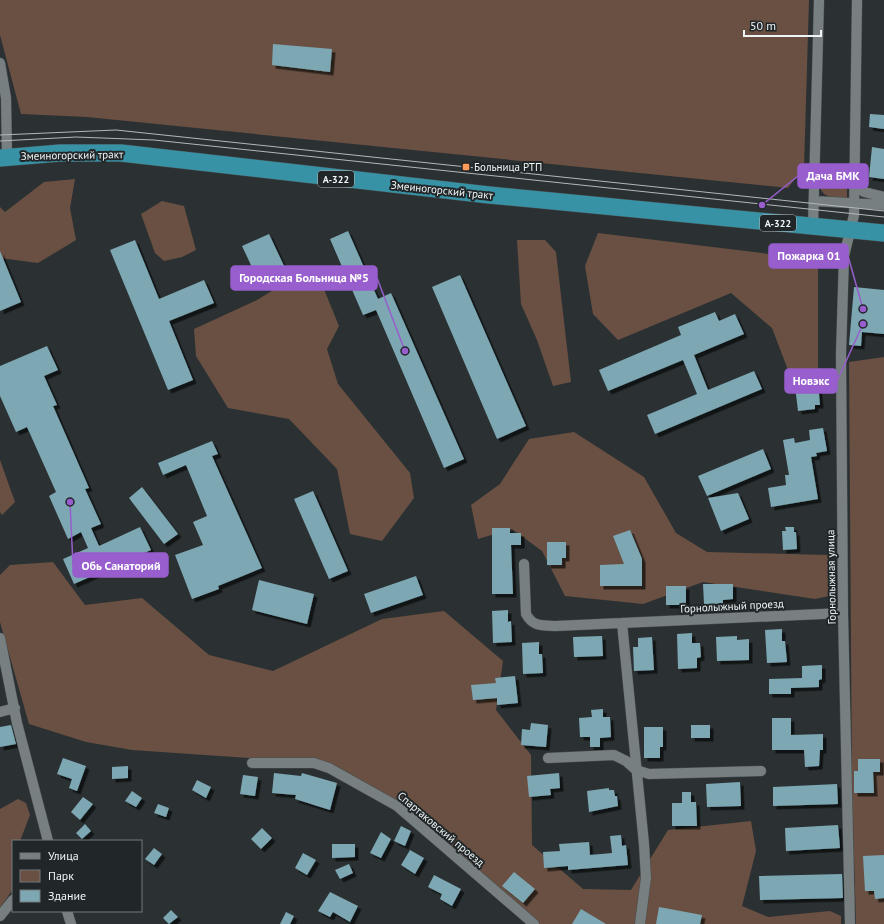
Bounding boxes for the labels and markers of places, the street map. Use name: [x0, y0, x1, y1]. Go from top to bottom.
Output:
place label: Больница РТП: [474, 160, 542, 174]
marker: Больница РТП: [461, 162, 471, 172]
callout: Дача БМК: [798, 164, 868, 188]
callout: Пожарка 01: [769, 244, 848, 268]
callout: Городская Больница №5: [231, 266, 377, 290]
callout: Новэкс: [785, 369, 837, 393]
callout: Обь Санаторий: [73, 553, 168, 577]

